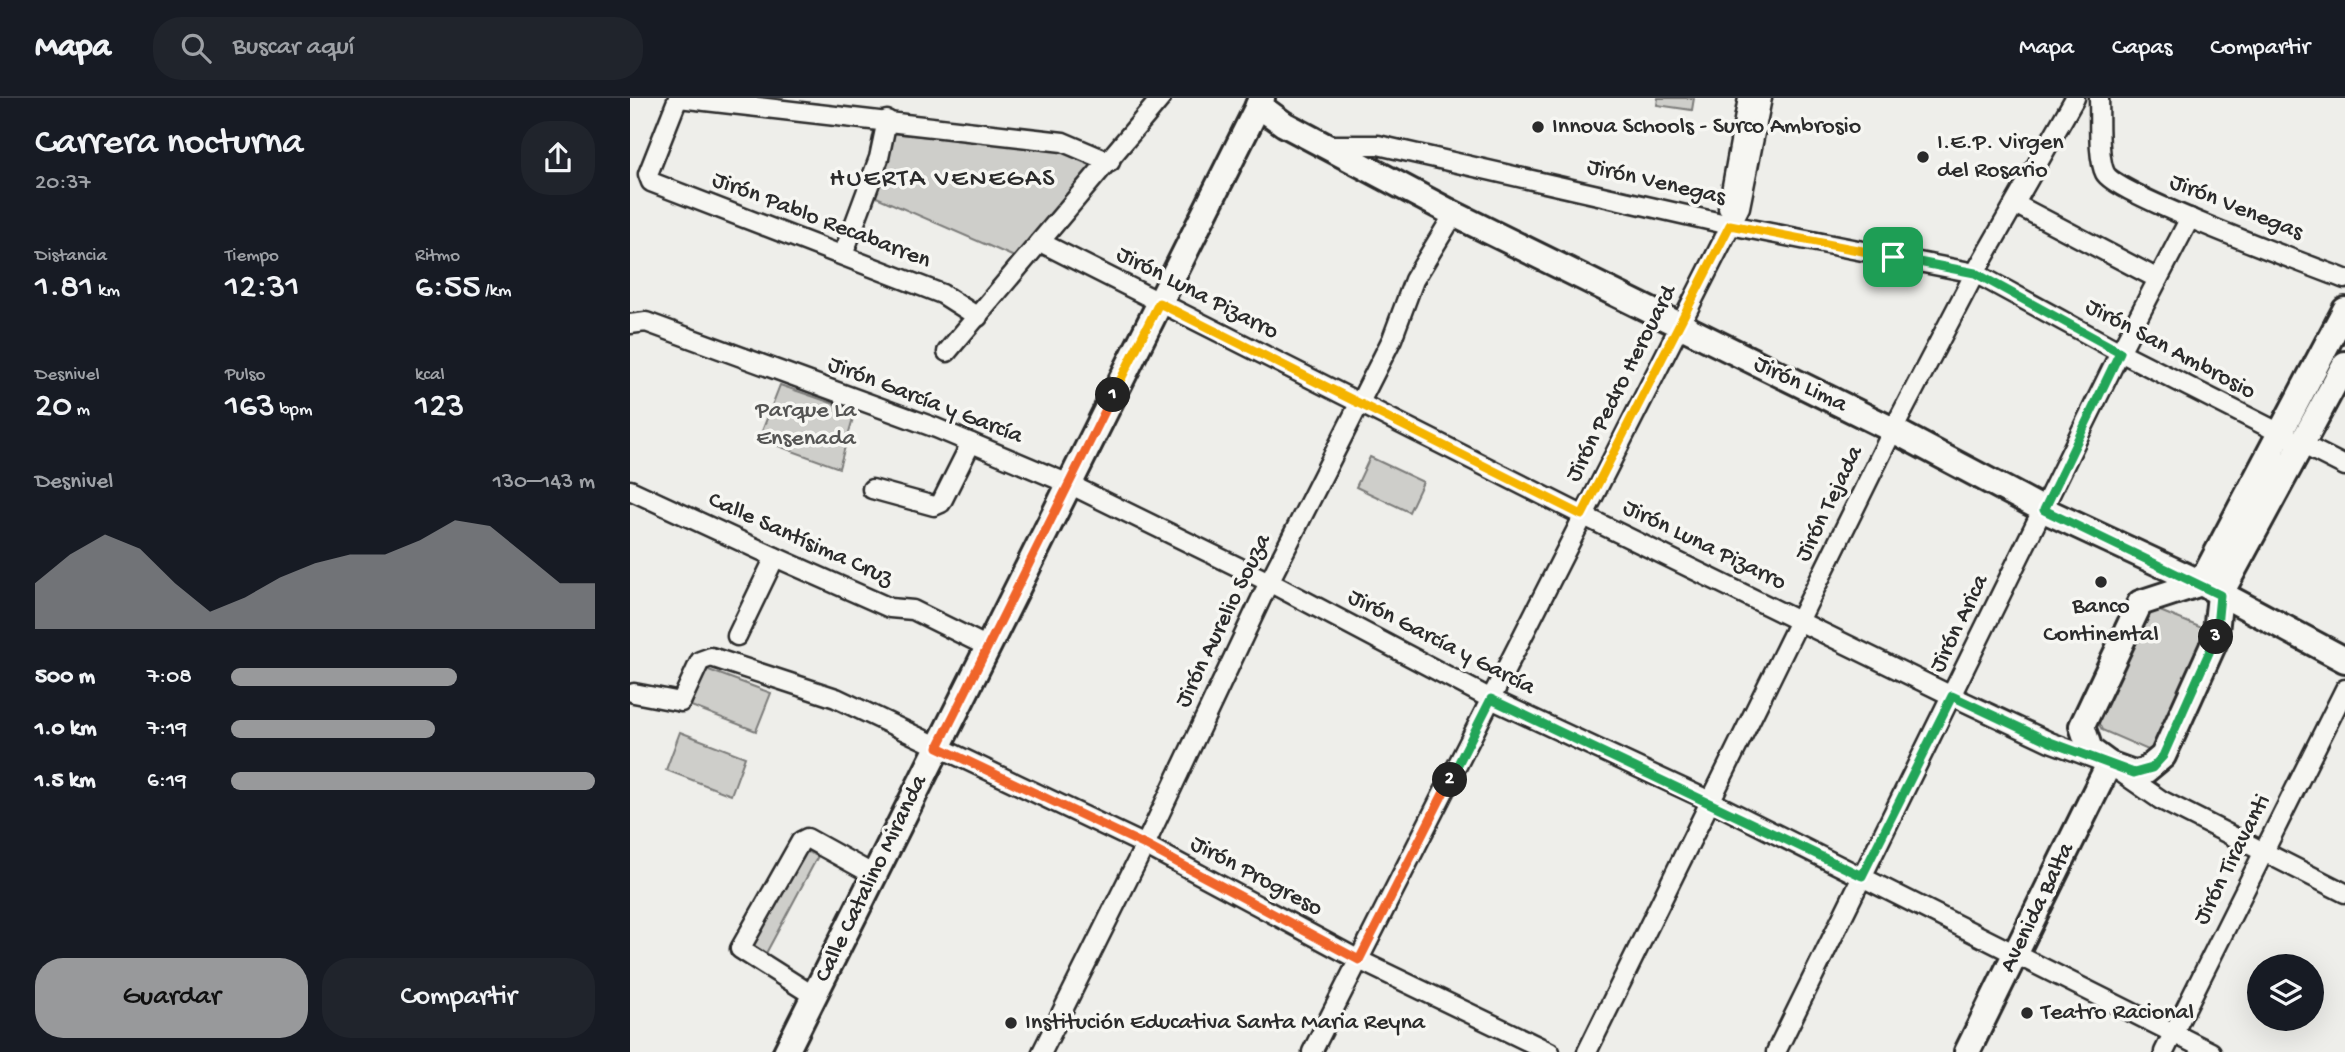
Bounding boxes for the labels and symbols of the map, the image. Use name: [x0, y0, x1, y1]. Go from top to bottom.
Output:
place label: Innova Schools - Surco Ambrosio: [1552, 113, 1861, 142]
marker: Innova Schools - Surco Ambrosio: [1530, 119, 1546, 135]
place label: I.E.P. Virgen del Rosario: [1937, 129, 2064, 186]
marker: I.E.P. Virgen del Rosario: [1915, 149, 1931, 165]
street label: Jirón Venegas: [1584, 153, 1729, 213]
district label: HUERTA VENEGAS: [830, 165, 1056, 196]
street label: Jirón Pablo Recabarren: [708, 166, 935, 276]
street label: Jirón Venegas: [2165, 168, 2308, 248]
pin: [1863, 227, 1923, 287]
street label: Jirón Luna Pizarro: [1111, 241, 1283, 347]
street label: Jirón Pedro Herouard: [1560, 279, 1685, 487]
street label: Jirón San Ambrosio: [2080, 293, 2260, 407]
street label: Jirón García y García: [823, 350, 1027, 452]
street label: Jirón Lima: [1749, 350, 1852, 420]
pin: 1: [1096, 378, 1130, 412]
park label: Parque La Ensenada: [755, 397, 857, 454]
street label: Jirón Tejada: [1790, 441, 1871, 567]
street label: Calle Santísima Cruz: [703, 486, 898, 594]
street label: Jirón Luna Pizarro: [1618, 494, 1790, 598]
street label: Jirón Aurelio Souza: [1169, 529, 1279, 713]
street label: Jirón Arica: [1924, 570, 1996, 678]
marker: Banco Continental: [2093, 574, 2109, 590]
street label: Jirón García y García: [1342, 583, 1540, 703]
place label: Banco Continental: [2043, 593, 2159, 650]
pin: 3: [2198, 620, 2234, 654]
pin: 2: [1432, 762, 1468, 798]
street label: Calle Catalino Miranda: [809, 770, 935, 987]
street label: Jirón Tiravanti: [2188, 790, 2278, 930]
street label: Jirón Progreso: [1185, 830, 1327, 924]
street label: Avenida Balta: [1994, 838, 2082, 978]
place label: Teatro Racional: [2039, 999, 2194, 1028]
marker: Teatro Racional: [2019, 1005, 2035, 1021]
place label: Institución Educativa Santa Maria Reyna: [1025, 1009, 1426, 1038]
marker: Institución Educativa Santa Maria Reyna: [1003, 1015, 1019, 1031]

